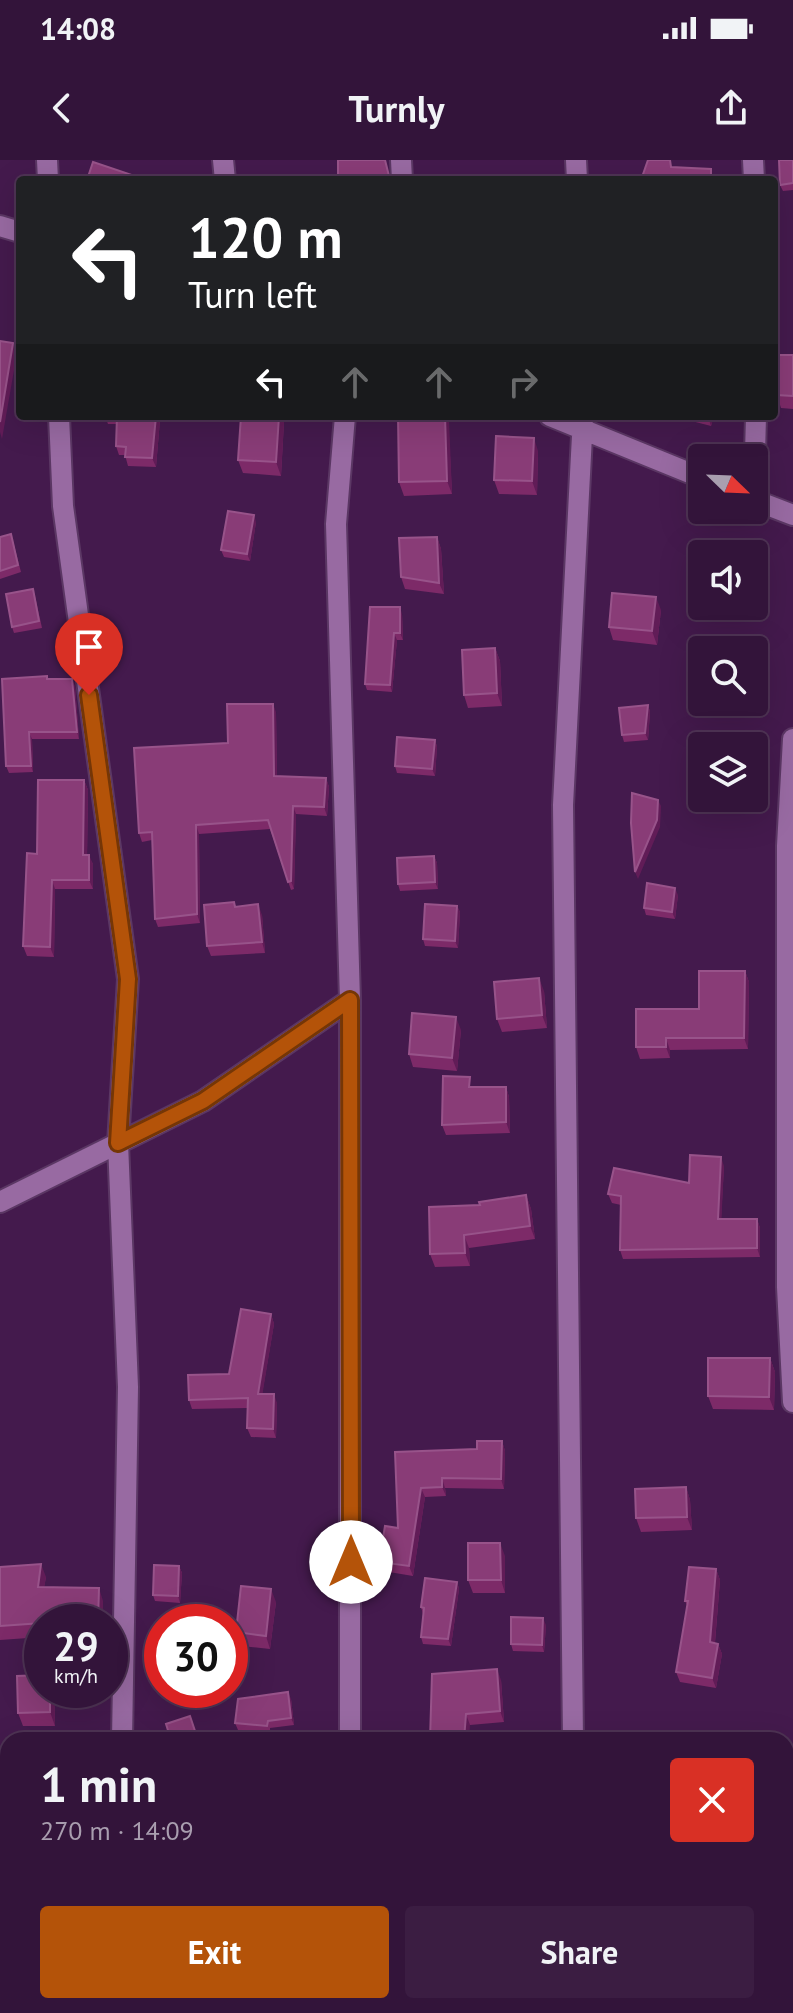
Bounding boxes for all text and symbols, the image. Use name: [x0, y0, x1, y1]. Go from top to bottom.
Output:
text: 14:08: [40, 9, 116, 48]
text: Turnly: [348, 85, 445, 132]
icon: back: [40, 86, 84, 130]
icon: share: [709, 86, 753, 130]
text: 120 m: [188, 201, 343, 273]
icon: left: [56, 208, 160, 312]
text: Turn left: [188, 271, 317, 318]
icon: left: [249, 360, 293, 404]
icon: ahead: [333, 360, 377, 404]
icon: ahead: [417, 360, 461, 404]
icon: right: [501, 360, 545, 404]
north arrow: [688, 444, 768, 524]
map controls: [688, 444, 768, 812]
button: sound: [688, 540, 768, 620]
pin: [55, 613, 123, 695]
icon: arrive: [67, 625, 111, 669]
button: search: [688, 636, 768, 716]
button: layers: [688, 732, 768, 812]
position arrow: [309, 1520, 393, 1604]
speed limit sign: 30: [144, 1604, 248, 1708]
text: 29: [53, 1620, 99, 1672]
text: km/h: [54, 1663, 98, 1689]
text: 1 min: [40, 1753, 157, 1815]
button: close: [670, 1758, 754, 1842]
text: 270 m · 14:09: [40, 1814, 194, 1847]
button: Exit: [40, 1906, 389, 1998]
button: Share: [405, 1906, 754, 1998]

